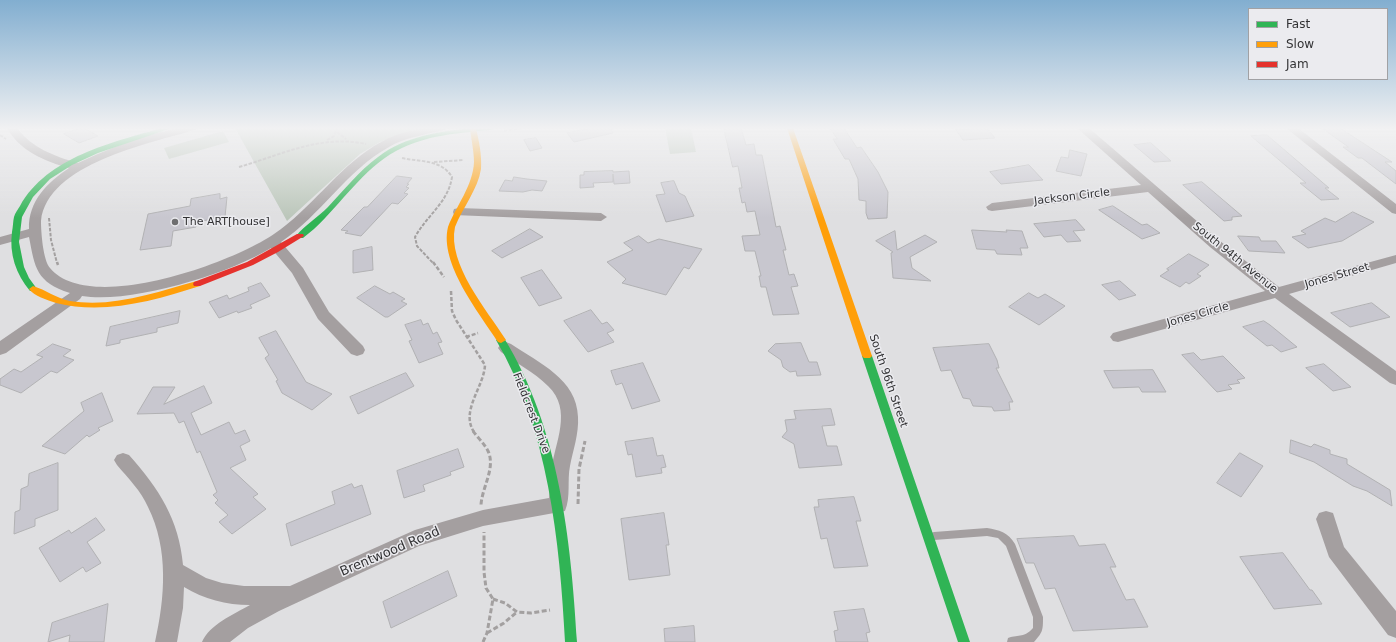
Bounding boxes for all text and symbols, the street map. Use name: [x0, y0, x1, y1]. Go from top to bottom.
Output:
legend: [1248, 8, 1388, 80]
text: Fast: [1286, 17, 1310, 31]
text: Slow: [1286, 37, 1314, 51]
text: Jam: [1286, 57, 1309, 71]
street label: Jackson Circle: [1033, 186, 1111, 208]
place label: The ART[house]: [183, 215, 270, 229]
marker: The ART[house]: [170, 217, 180, 227]
street label: South 94th Avenue: [1190, 220, 1280, 296]
street label: Jones Street: [1303, 261, 1371, 291]
street label: Jones Circle: [1166, 300, 1230, 330]
street label: South 96th Street: [866, 333, 910, 429]
street label: Fieldcrest Drive: [510, 371, 552, 455]
street label: Brentwood Road: [338, 524, 442, 580]

